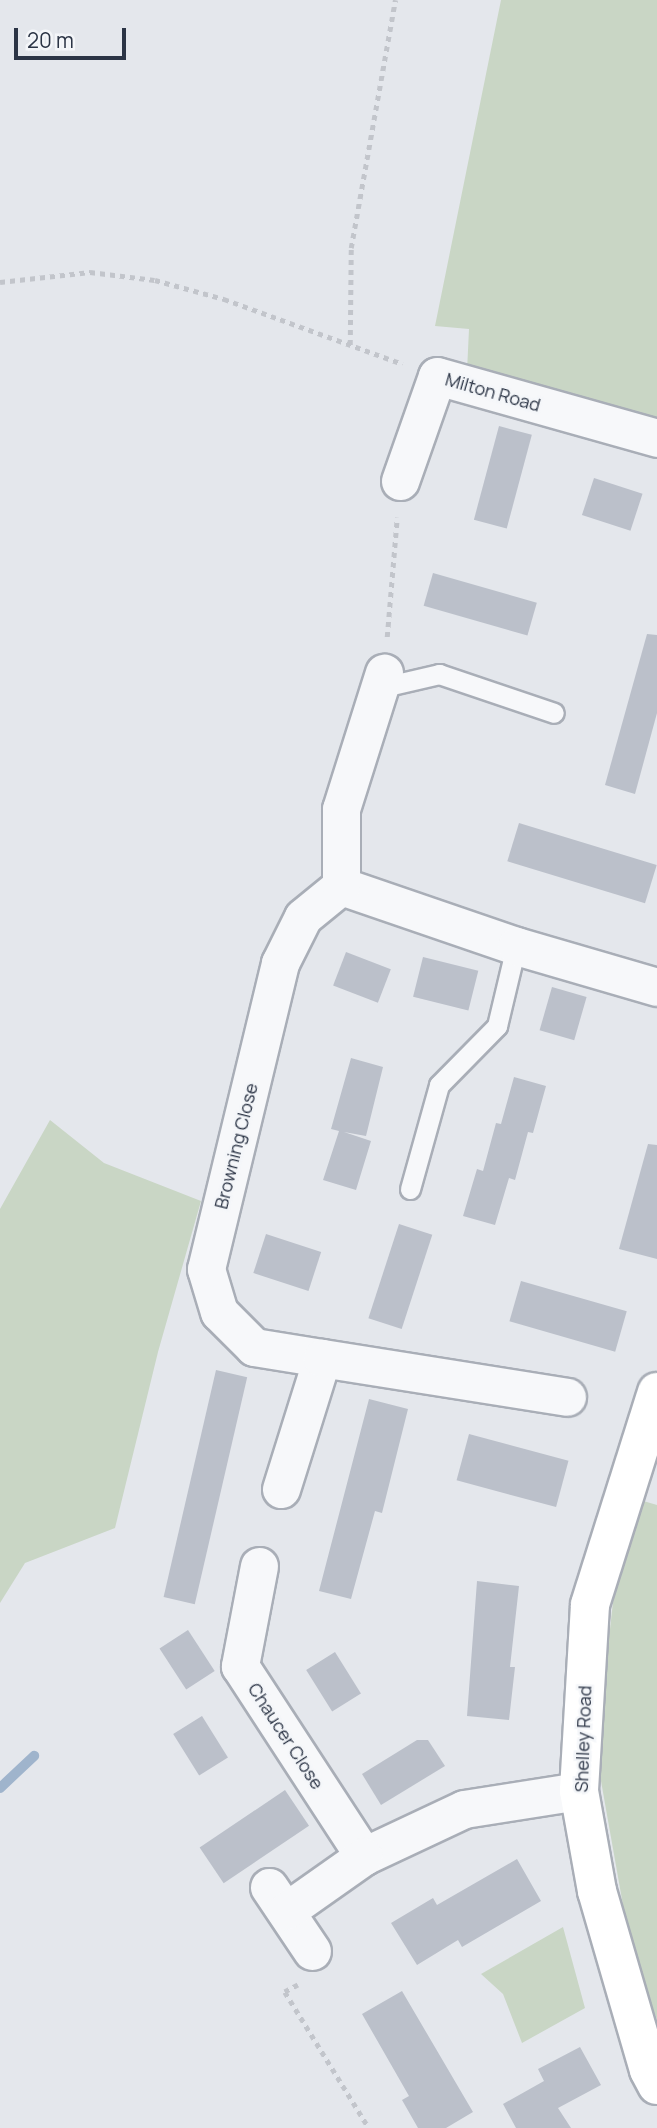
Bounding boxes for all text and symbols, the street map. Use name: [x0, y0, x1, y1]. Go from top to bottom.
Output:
scale bar: [18, 14, 130, 58]
text: 20 m: [27, 26, 74, 54]
street label: Milton Road: [443, 368, 543, 416]
street label: Browning Close: [210, 1081, 262, 1211]
street label: Chaucer Close: [244, 1679, 328, 1793]
street label: Shelley Road: [570, 1685, 596, 1793]

